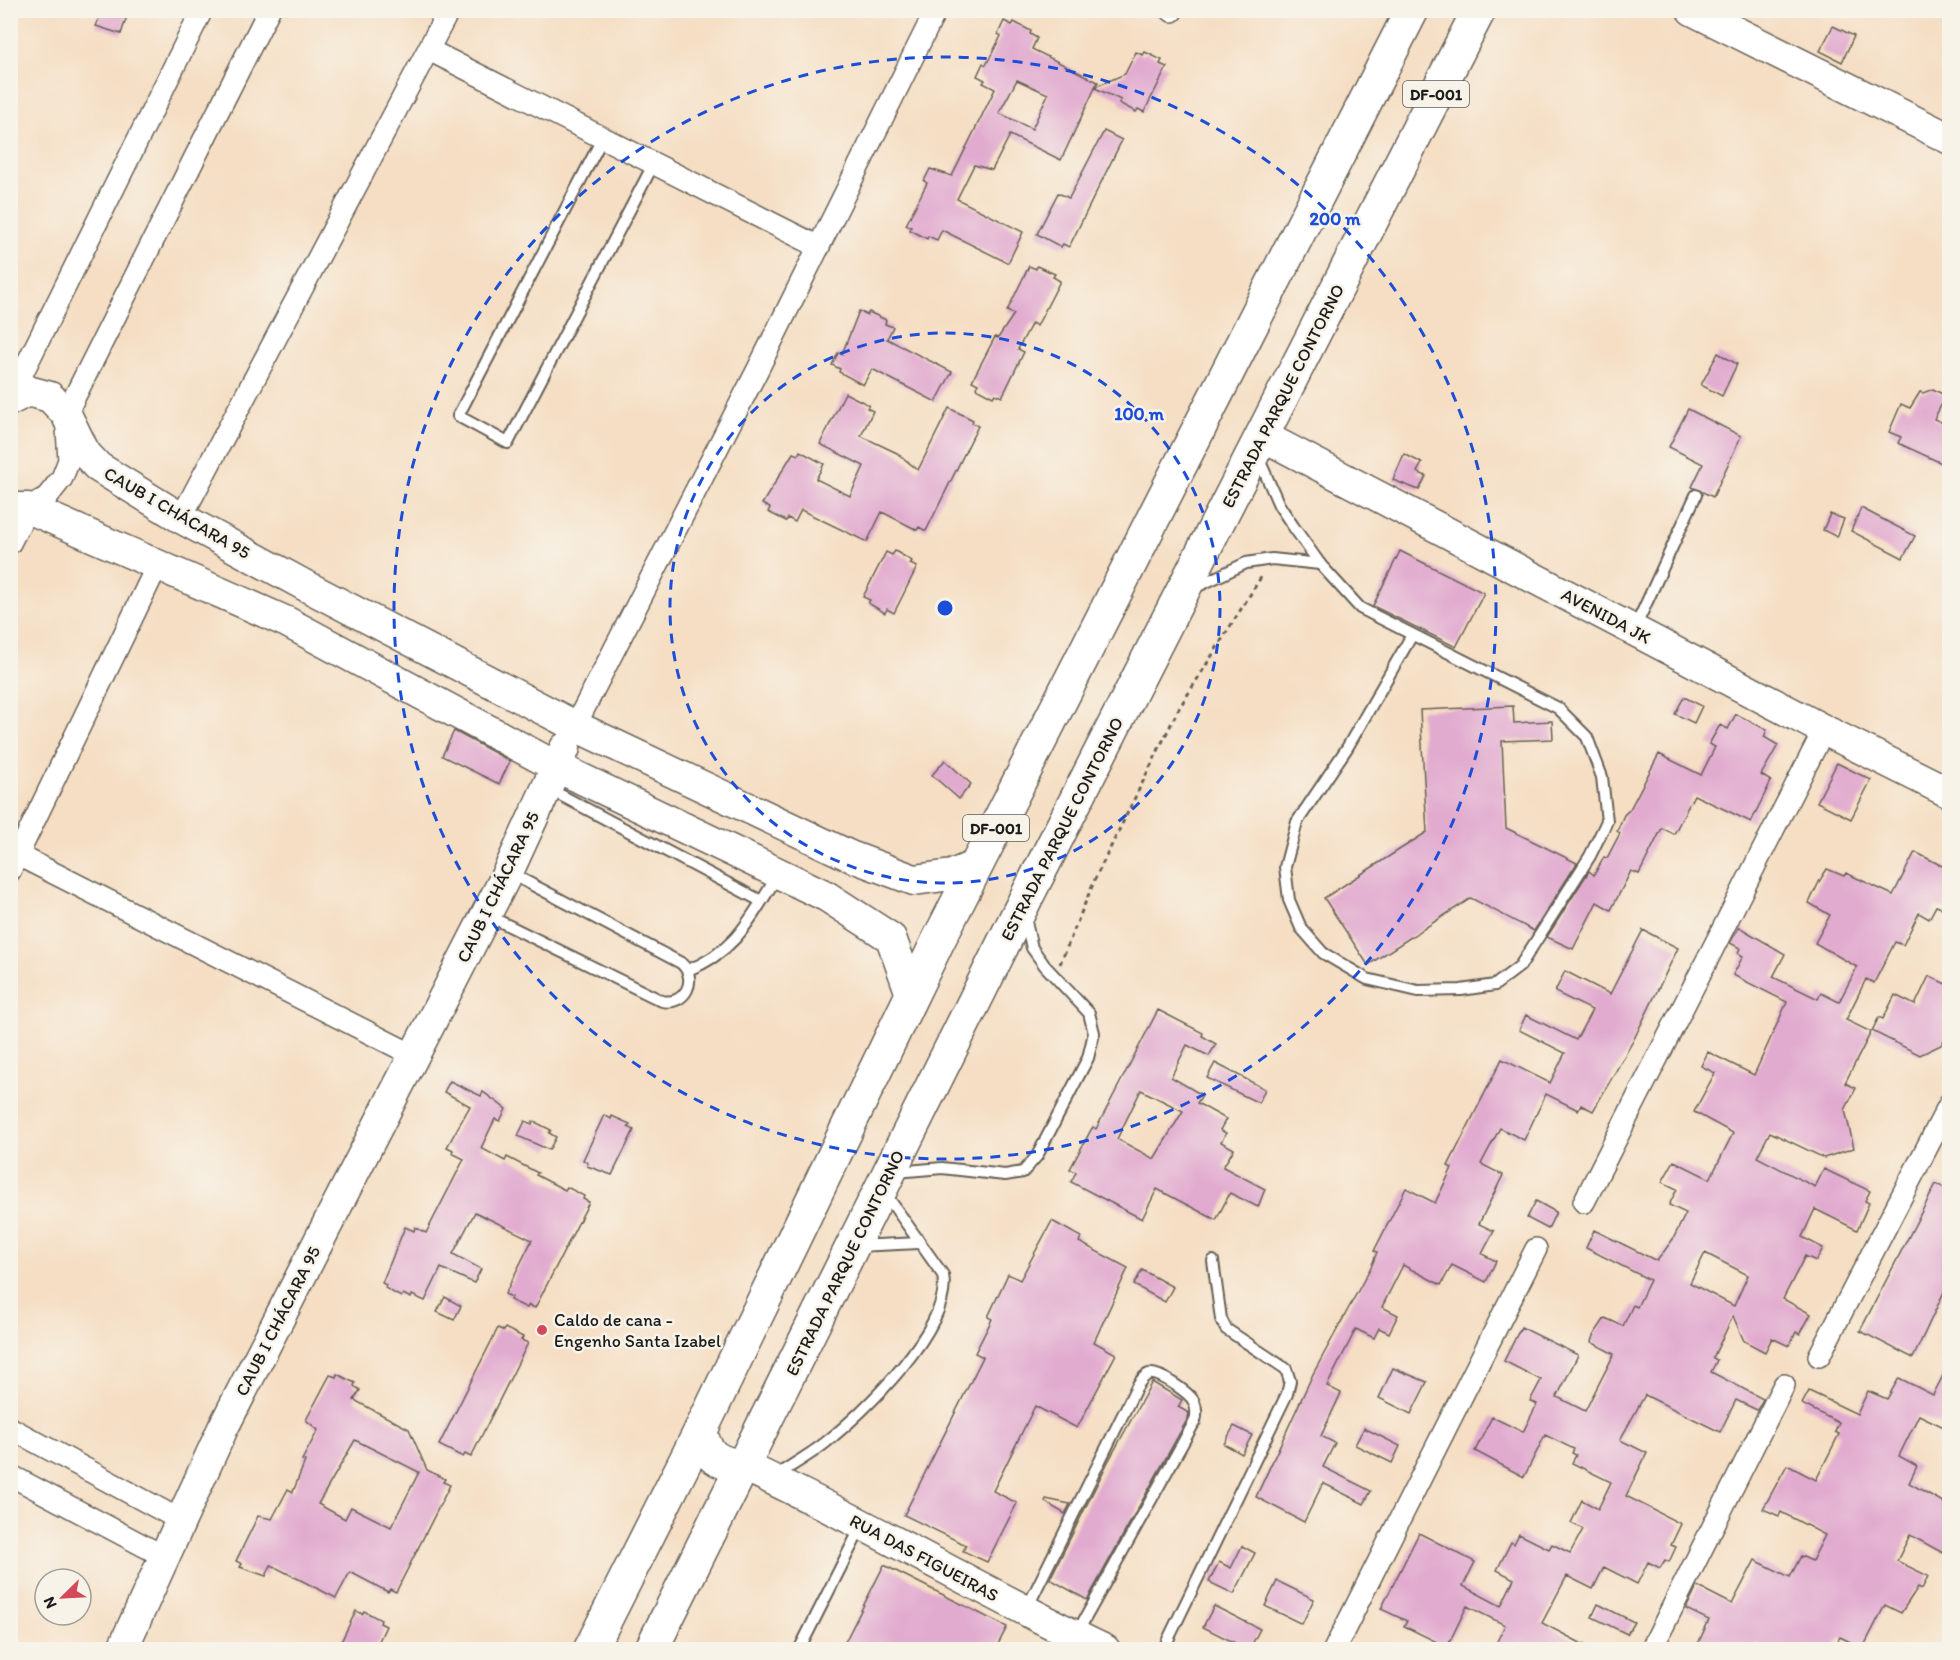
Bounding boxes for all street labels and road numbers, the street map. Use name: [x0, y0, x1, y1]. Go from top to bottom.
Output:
road number: DF-001: [1403, 81, 1469, 107]
street label: ESTRADA PARQUE CONTORNO: [1217, 280, 1349, 512]
street label: CAUB I CHÁCARA 95: [100, 462, 254, 564]
street label: AVENIDA JK: [1558, 583, 1654, 649]
street label: ESTRADA PARQUE CONTORNO: [996, 713, 1128, 945]
street label: CAUB I CHÁCARA 95: [452, 808, 544, 966]
road number: DF-001: [963, 815, 1029, 841]
street label: ESTRADA PARQUE CONTORNO: [781, 1147, 909, 1379]
street label: CAUB I CHÁCARA 95: [231, 1242, 325, 1400]
street label: RUA DAS FIGUEIRAS: [846, 1510, 1002, 1606]

